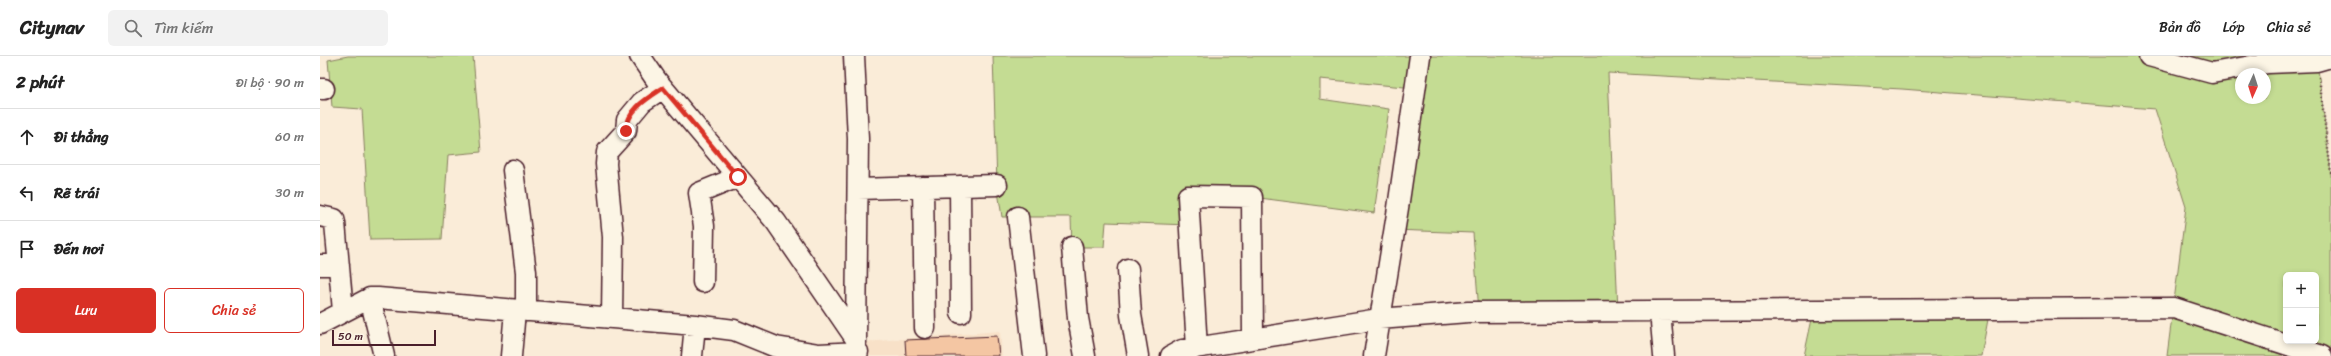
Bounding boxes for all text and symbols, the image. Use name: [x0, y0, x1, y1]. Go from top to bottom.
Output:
search box: [108, 10, 388, 46]
text: Citynav: [20, 11, 84, 44]
text: Tìm kiếm: [154, 15, 213, 41]
text: Bản đồ: [2159, 15, 2201, 40]
text: Lớp: [2223, 15, 2245, 40]
text: Chia sẻ: [2267, 15, 2311, 40]
icon: search: [122, 17, 144, 39]
text: 2 phút: [16, 67, 64, 97]
north arrow: [2235, 68, 2271, 104]
text: Đi bộ · 90 m: [236, 71, 304, 94]
route end: [617, 122, 635, 140]
text: Đi thẳng: [54, 124, 109, 150]
text: 60 m: [275, 125, 304, 148]
icon: ahead: [16, 126, 38, 148]
route start: [729, 168, 747, 186]
text: Rẽ trái: [54, 180, 99, 206]
text: 30 m: [275, 181, 304, 204]
icon: left: [16, 182, 38, 204]
text: Đến nơi: [54, 236, 104, 262]
icon: arrive: [16, 238, 38, 260]
map controls: [2283, 272, 2319, 344]
button: +: [2283, 272, 2319, 308]
button: Lưu: [16, 288, 156, 333]
button: Chia sẻ: [164, 288, 304, 333]
button: −: [2283, 308, 2319, 344]
text: 50 m: [338, 327, 363, 346]
scale bar: [332, 328, 436, 347]

